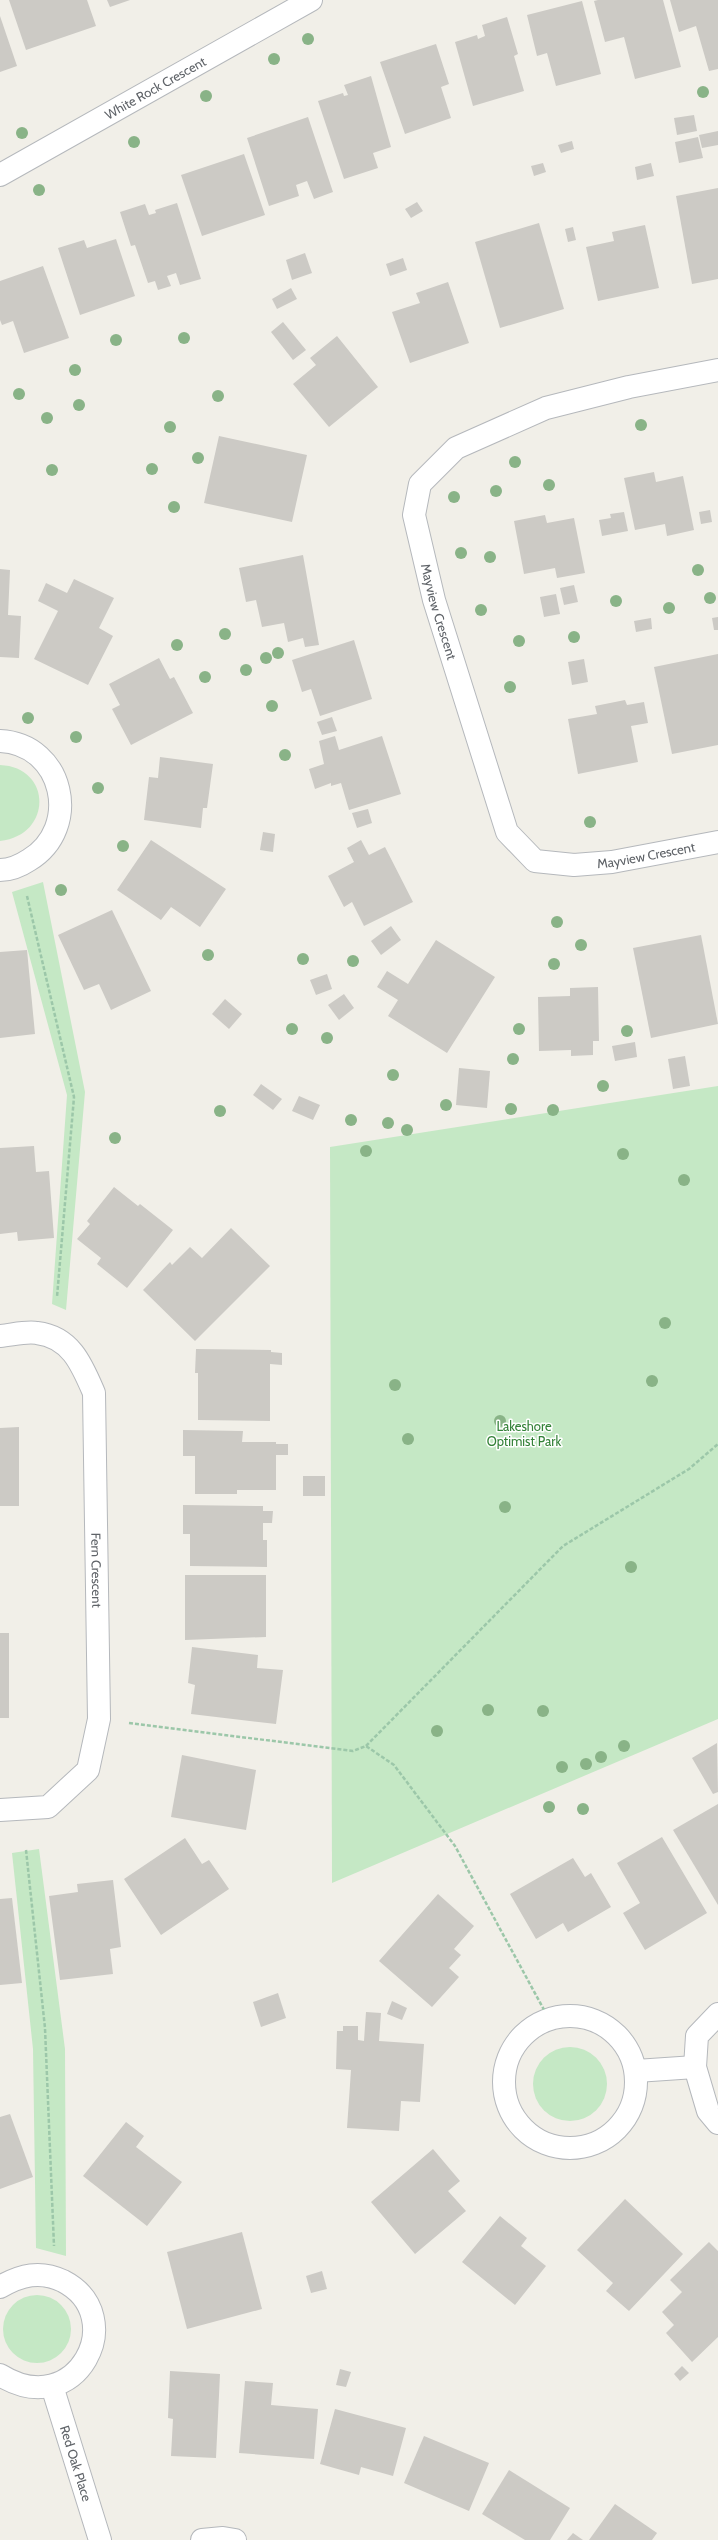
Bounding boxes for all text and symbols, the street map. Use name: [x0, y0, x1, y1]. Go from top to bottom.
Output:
street label: White Rock Crescent: [102, 53, 209, 122]
street label: Mayview Crescent: [418, 562, 460, 662]
street label: Mayview Crescent: [596, 838, 697, 871]
park label: Lakeshore Optimist Park: [487, 1418, 561, 1449]
street label: Fern Crescent: [88, 1532, 105, 1608]
street label: Red Oak Place: [57, 2423, 96, 2504]

